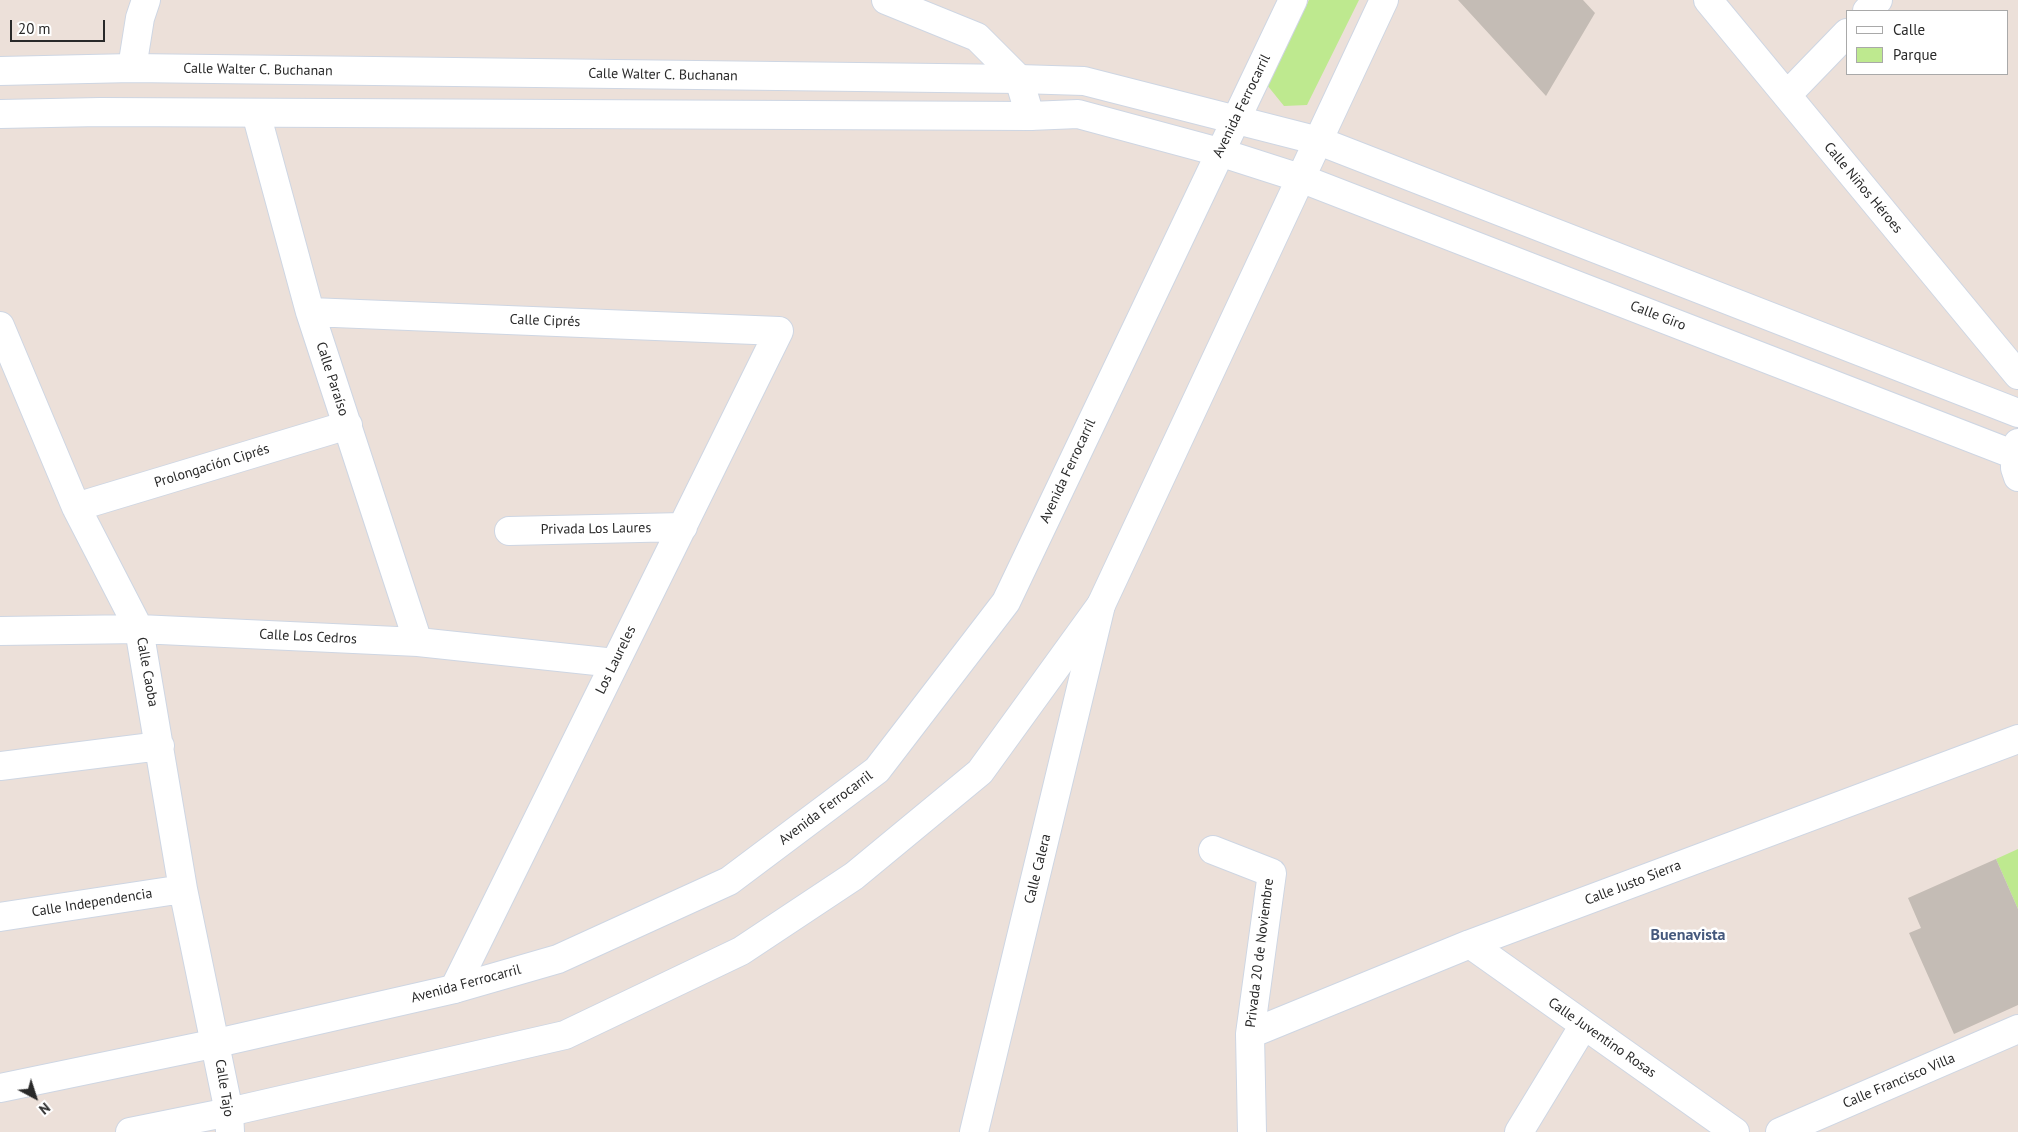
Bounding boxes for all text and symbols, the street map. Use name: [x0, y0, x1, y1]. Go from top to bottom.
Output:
scale bar: [12, 10, 108, 42]
legend: [1846, 10, 2008, 75]
text: 20 m: [18, 19, 51, 38]
text: Calle: [1893, 20, 1925, 39]
text: Parque: [1893, 45, 1937, 64]
street label: Avenida Ferrocarril: [1210, 52, 1274, 160]
street label: Calle Walter C. Buchanan: [183, 60, 333, 80]
street label: Calle Walter C. Buchanan: [588, 65, 738, 85]
street label: Calle Niños Héroes: [1820, 139, 1906, 237]
street label: Calle Giro: [1628, 298, 1688, 334]
street label: Calle Ciprés: [509, 311, 581, 331]
street label: Calle Paraíso: [312, 340, 352, 418]
street label: Avenida Ferrocarril: [1037, 416, 1099, 526]
street label: Prolongación Ciprés: [152, 441, 272, 491]
street label: Privada Los Laures: [541, 520, 651, 538]
street label: Los Laureles: [592, 623, 640, 697]
street label: Calle Los Cedros: [259, 626, 357, 648]
street label: Calle Caoba: [133, 636, 161, 708]
street label: Avenida Ferrocarril: [776, 767, 876, 849]
street label: Calle Calera: [1021, 832, 1055, 906]
street label: Calle Justo Sierra: [1582, 857, 1684, 909]
street label: Privada 20 de Noviembre: [1243, 877, 1277, 1029]
street label: Calle Independencia: [31, 885, 153, 921]
district label: Buenavista: [1650, 925, 1726, 945]
street label: Avenida Ferrocarril: [409, 961, 523, 1007]
street label: Calle Juventino Rosas: [1545, 994, 1659, 1082]
street label: Calle Francisco Villa: [1840, 1050, 1958, 1112]
street label: Calle Tajo: [211, 1058, 237, 1118]
north arrow: [10, 1072, 60, 1122]
text: N: [35, 1099, 54, 1118]

